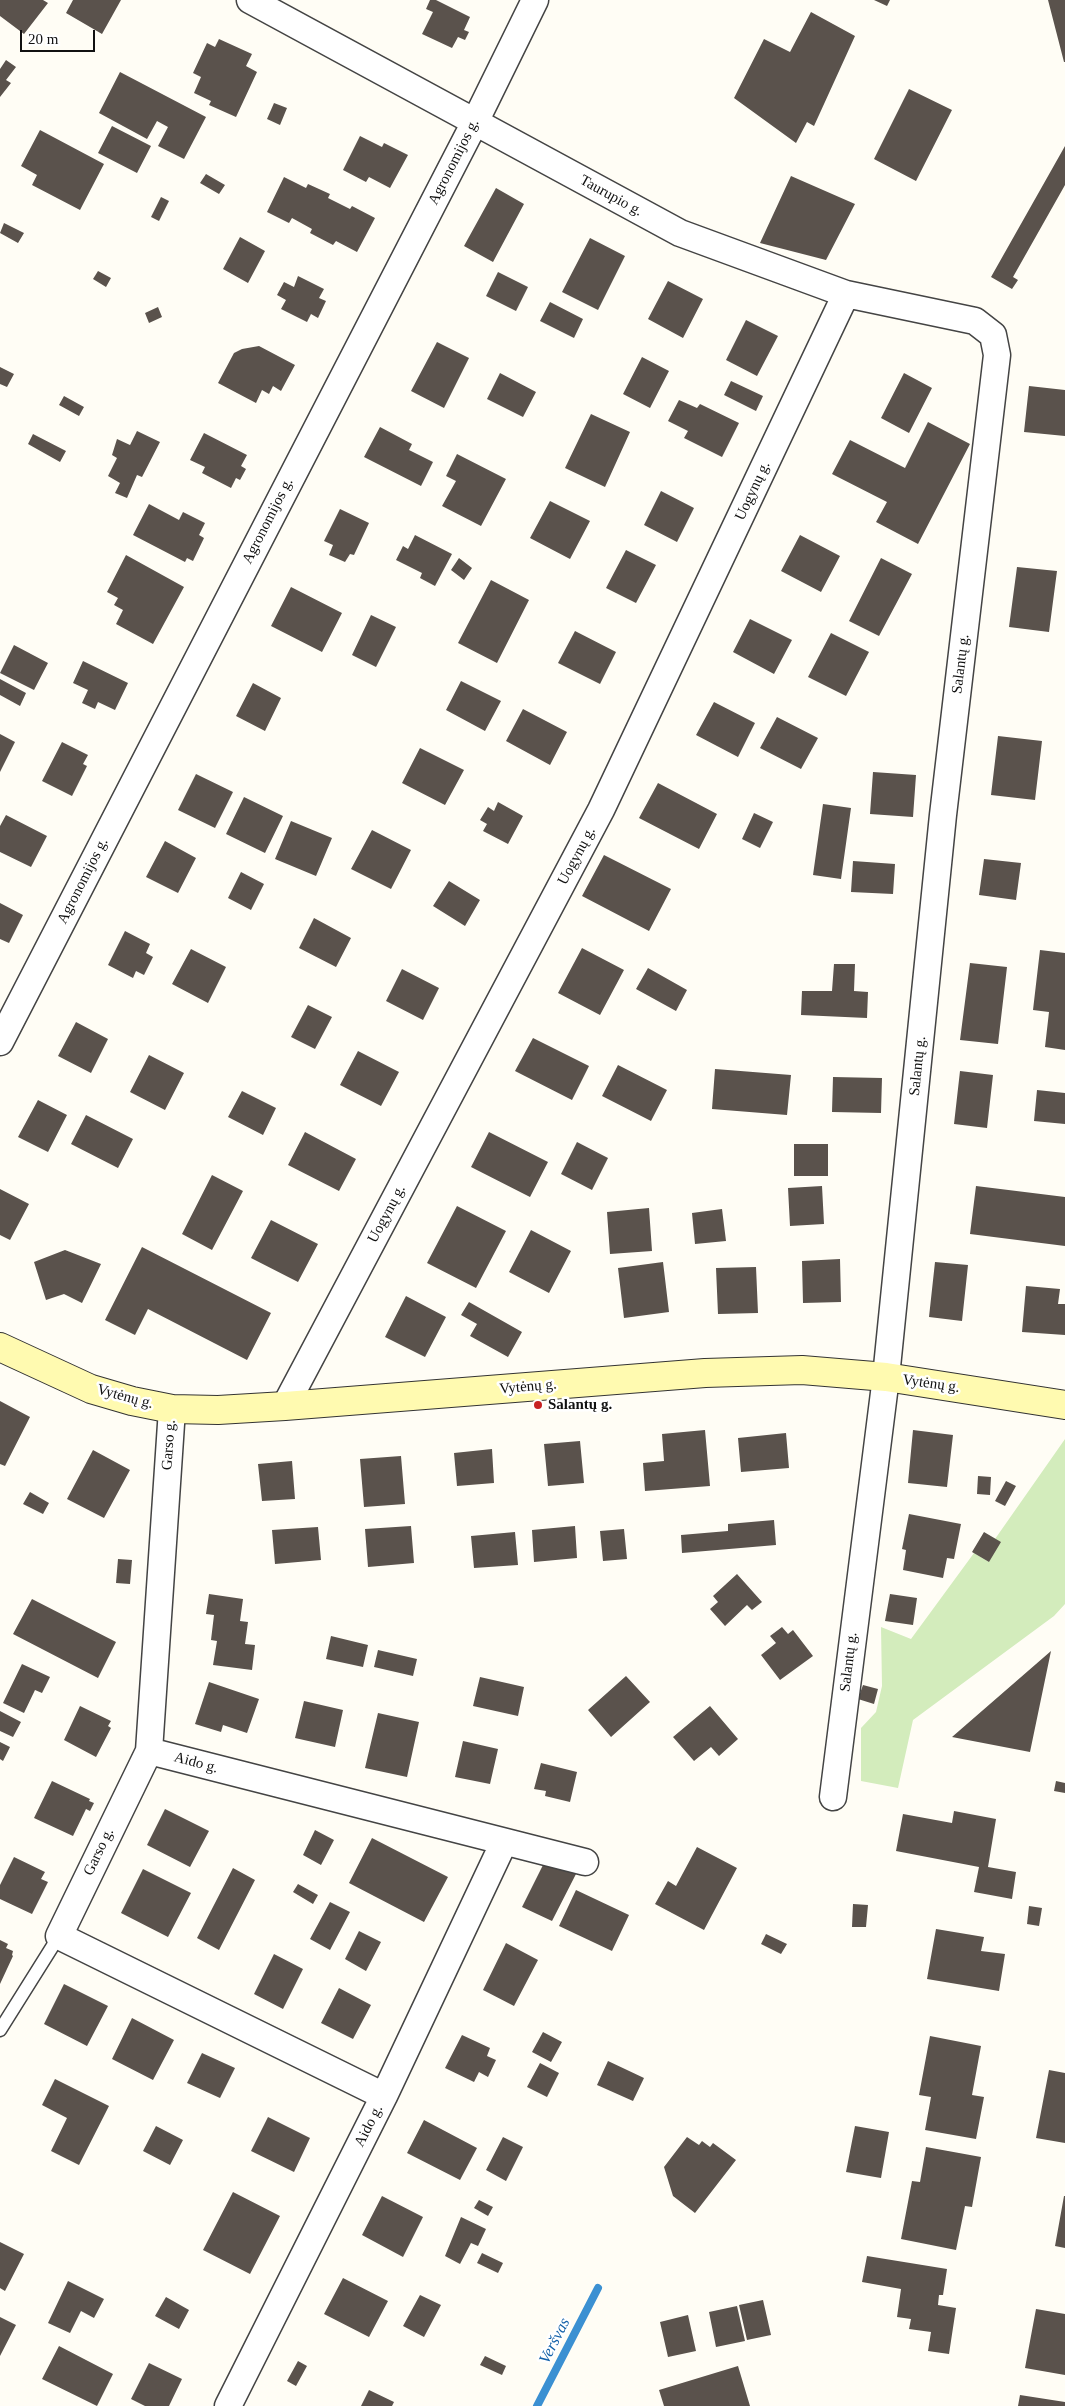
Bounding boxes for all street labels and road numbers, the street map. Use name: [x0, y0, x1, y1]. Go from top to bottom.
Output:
street label: Agronomijos g.: [425, 116, 483, 208]
street label: Taurupio g.: [576, 171, 646, 221]
street label: Uogynų g.: [731, 458, 775, 524]
street label: Agronomijos g.: [239, 475, 297, 567]
street label: Salantų g.: [948, 633, 974, 695]
street label: Uogynų g.: [554, 824, 600, 888]
street label: Agronomijos g.: [54, 835, 112, 927]
street label: Salantų g.: [906, 1035, 930, 1097]
street label: Uogynų g.: [364, 1182, 410, 1246]
street label: Vytėnų g.: [901, 1371, 961, 1397]
street label: Vytėnų g.: [499, 1376, 557, 1398]
street label: Vytėnų g.: [95, 1381, 155, 1413]
street label: Garso g.: [158, 1419, 180, 1471]
street label: Salantų g.: [836, 1631, 862, 1693]
street label: Aido g.: [172, 1748, 220, 1778]
street label: Garso g.: [80, 1825, 118, 1879]
street label: Aido g.: [351, 2102, 387, 2150]

